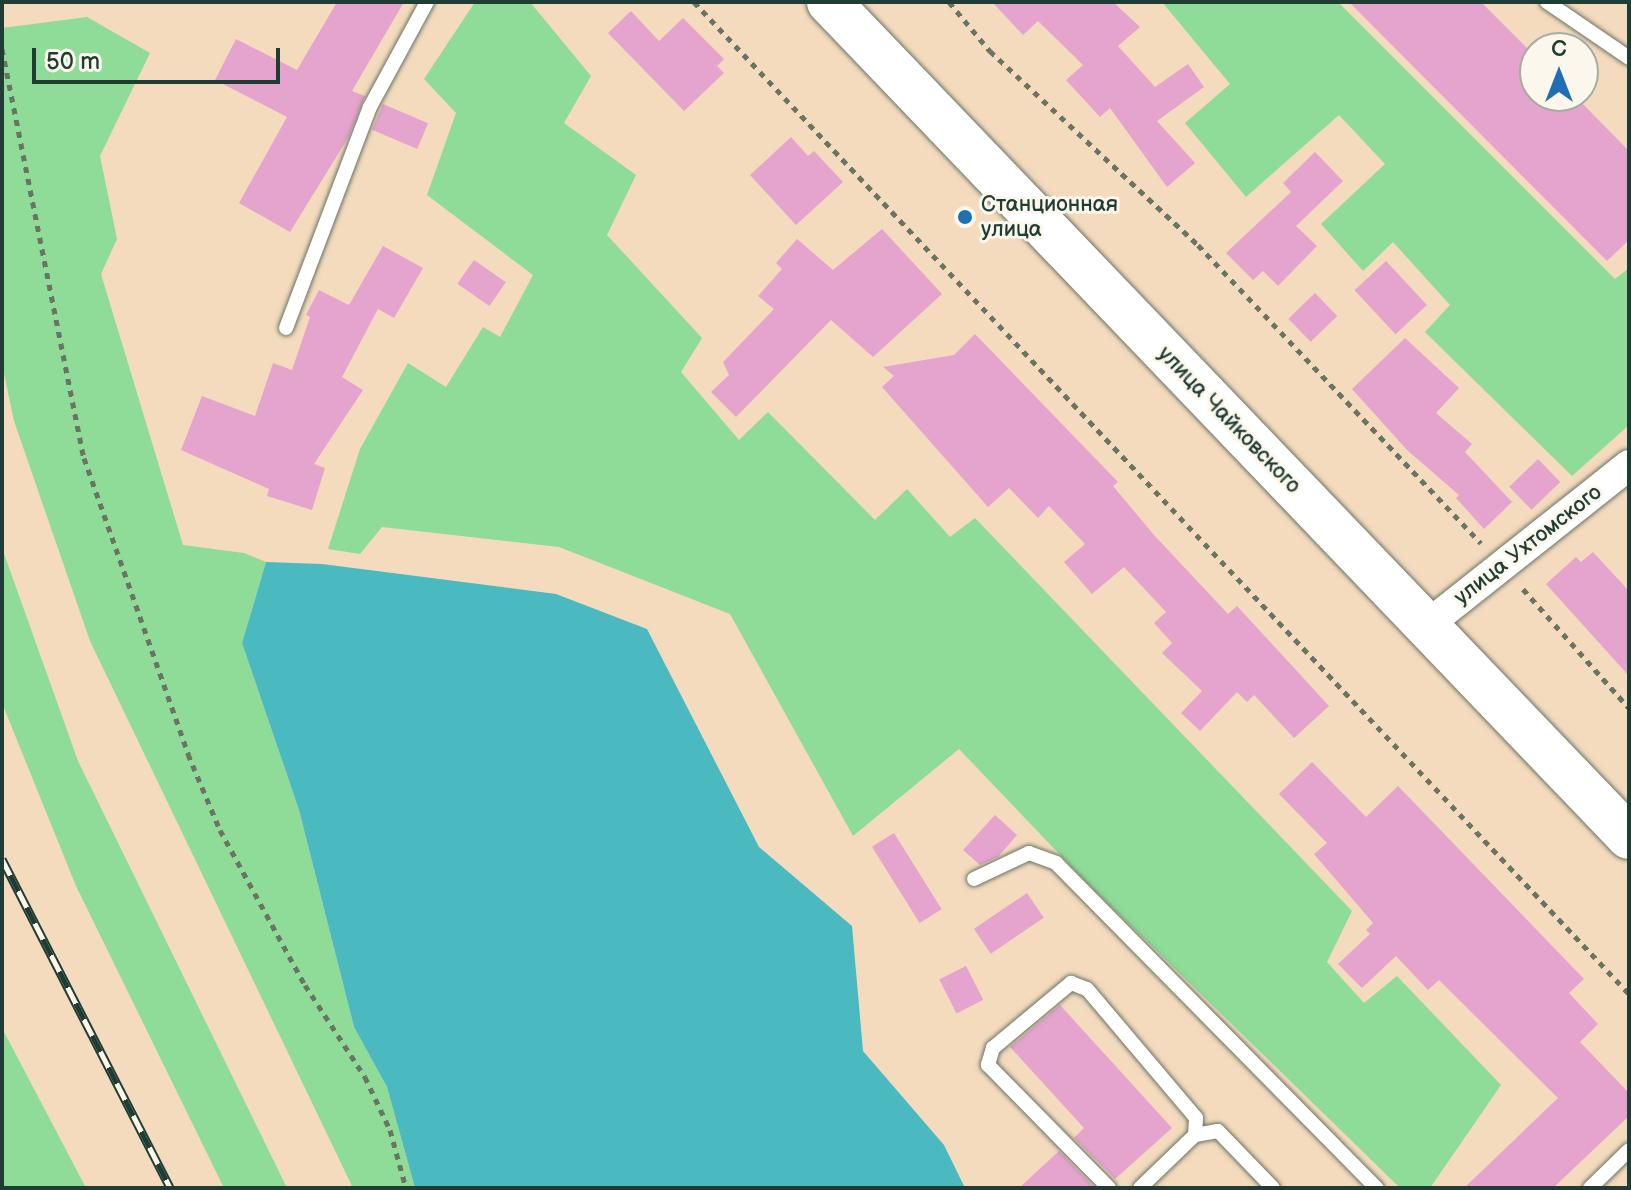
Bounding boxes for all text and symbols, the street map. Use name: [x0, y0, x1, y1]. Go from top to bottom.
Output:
scale bar: [36, 32, 284, 82]
north arrow: [1519, 32, 1599, 112]
text: С: [1551, 36, 1567, 63]
text: 50 m: [46, 47, 100, 76]
place label: Станционная улица: [981, 191, 1118, 242]
marker: Станционная улица: [956, 208, 974, 226]
street label: улица Чайковского: [1152, 341, 1306, 499]
street label: улица Ухтомского: [1449, 479, 1607, 611]

